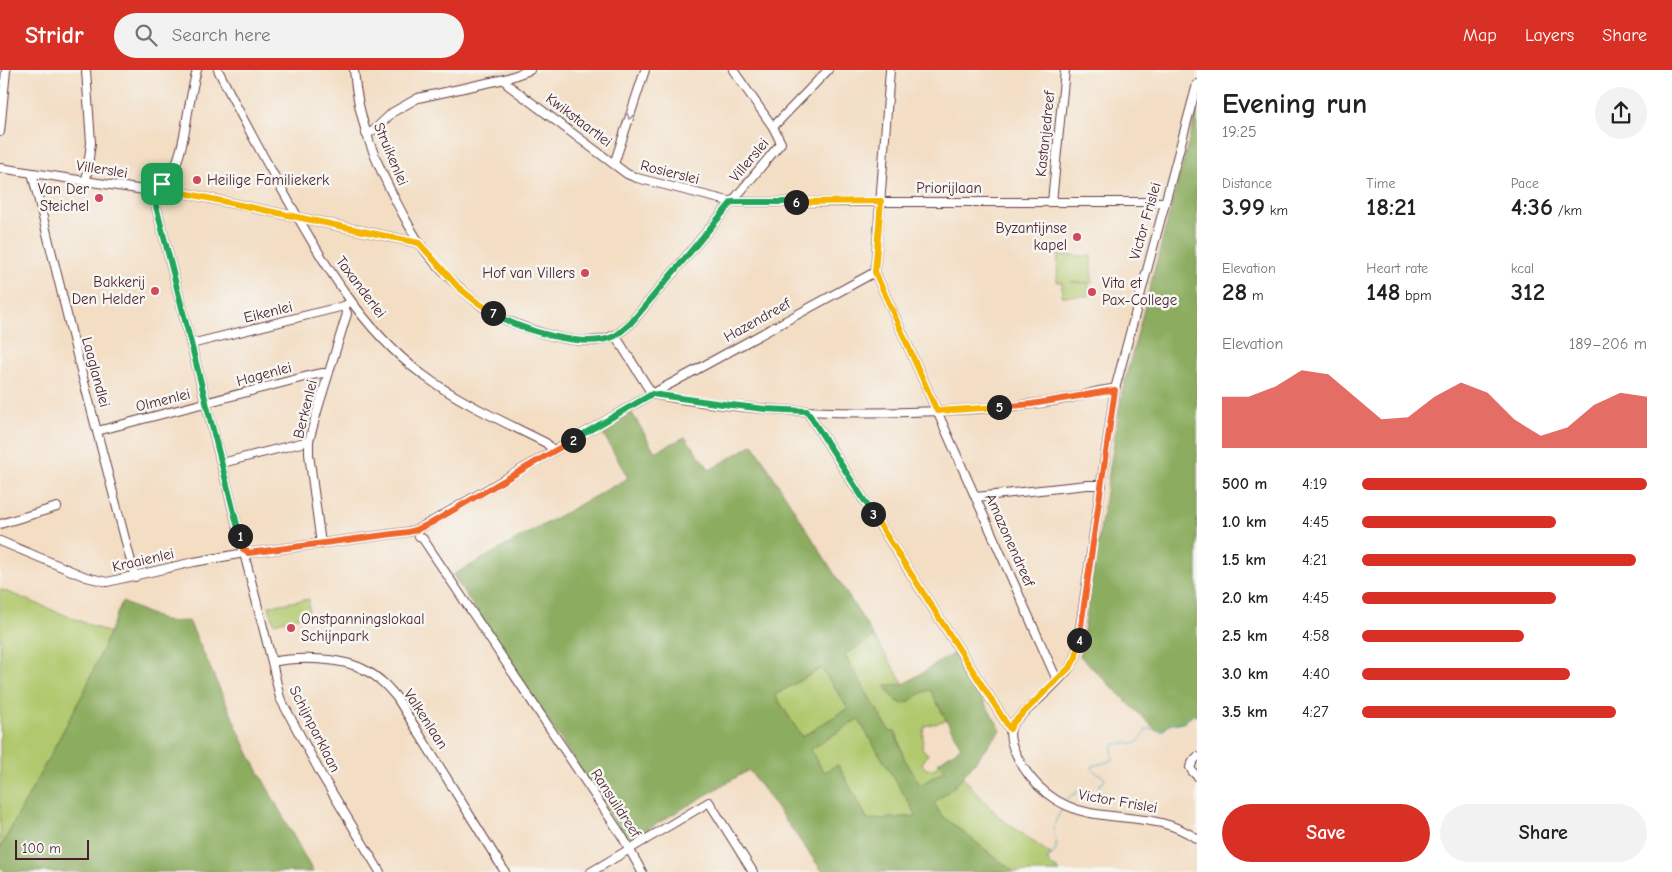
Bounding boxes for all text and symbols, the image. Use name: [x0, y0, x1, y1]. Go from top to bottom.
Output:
search box: [114, 13, 464, 58]
text: Stridr: [25, 21, 84, 49]
icon: search: [132, 21, 160, 49]
text: Search here: [172, 24, 271, 46]
text: Map: [1463, 25, 1497, 46]
text: Layers: [1525, 25, 1574, 46]
text: Share: [1602, 25, 1647, 46]
button: share: [1595, 87, 1647, 139]
text: Evening run: [1222, 88, 1367, 120]
street label: Kwikstaartlei: [542, 89, 616, 151]
street label: Kastanjedreef: [1032, 89, 1059, 178]
one-way arrow: [625, 112, 635, 120]
street label: Struikenlei: [370, 120, 412, 188]
text: 19:25: [1222, 123, 1257, 141]
street label: Villerslei: [725, 134, 773, 186]
street label: Villerslei: [75, 156, 129, 182]
street label: Rosierslei: [639, 156, 701, 188]
pin: [141, 163, 183, 205]
icon: arrive: [148, 170, 176, 198]
place label: Heilige Familiekerk: [207, 171, 330, 189]
marker: Heilige Familiekerk: [191, 174, 203, 186]
text: Distance: [1222, 175, 1272, 192]
text: Time: [1366, 175, 1395, 192]
text: Pace: [1511, 175, 1539, 192]
street label: Priorijlaan: [916, 179, 982, 197]
place label: Van Der Steichel: [38, 180, 89, 215]
street label: Victor Frislei: [1125, 180, 1165, 262]
pin: 6: [784, 190, 808, 214]
marker: Van Der Steichel: [93, 192, 105, 204]
text: 3.99: [1222, 192, 1265, 221]
text: 18:21: [1366, 192, 1416, 221]
text: 4:36: [1511, 192, 1553, 221]
text: 6: [793, 194, 800, 211]
text: km: [1265, 202, 1288, 219]
text: /km: [1553, 202, 1582, 219]
place label: Byzantijnse kapel: [996, 219, 1067, 254]
marker: Byzantijnse kapel: [1071, 231, 1083, 243]
street label: Taxanderlei: [332, 253, 390, 321]
text: Elevation: [1222, 260, 1276, 277]
text: Heart rate: [1366, 260, 1428, 277]
text: kcal: [1511, 260, 1534, 277]
place label: Hof van Villers: [482, 264, 575, 282]
marker: Hof van Villers: [579, 267, 591, 279]
place label: Bakkerij Den Helder: [72, 273, 145, 308]
place label: Vita et Pax-College: [1102, 274, 1178, 309]
text: 28: [1222, 277, 1247, 306]
text: 148: [1366, 277, 1400, 306]
text: 312: [1511, 277, 1545, 306]
marker: Bakkerij Den Helder: [149, 285, 161, 297]
marker: Vita et Pax-College: [1086, 286, 1098, 298]
text: m: [1247, 287, 1264, 304]
text: bpm: [1400, 287, 1432, 304]
street label: Hazendreef: [721, 294, 794, 346]
street label: Eikenlei: [242, 297, 294, 327]
pin: 7: [480, 300, 506, 326]
text: 7: [490, 305, 497, 322]
street label: Laaglandlei: [78, 335, 114, 409]
text: Elevation: [1222, 335, 1283, 353]
text: 189–206 m: [1569, 335, 1647, 353]
street label: Hagenlei: [234, 358, 294, 390]
street label: Berkenlei: [289, 378, 321, 440]
street label: Olmenlei: [134, 385, 192, 415]
pin: 5: [986, 394, 1012, 420]
text: 5: [996, 399, 1003, 416]
pin: 2: [560, 428, 586, 452]
text: 2: [570, 432, 577, 449]
text: 500 m: [1222, 475, 1267, 493]
text: 4:19: [1302, 475, 1327, 493]
street label: Amazonendreef: [981, 491, 1039, 590]
pin: 3: [860, 502, 886, 526]
text: 3: [870, 506, 877, 523]
text: 1.0 km: [1222, 513, 1267, 531]
text: 4:45: [1302, 513, 1329, 531]
pin: 1: [228, 524, 252, 548]
text: 1: [238, 528, 243, 545]
street label: Kraaienlei: [110, 544, 176, 576]
text: 1.5 km: [1222, 551, 1266, 569]
text: 4:21: [1302, 551, 1327, 569]
text: 2.0 km: [1222, 589, 1268, 607]
text: 4:45: [1302, 589, 1329, 607]
place label: Onstpanningslokaal Schijnpark: [301, 610, 425, 645]
marker: Onstpanningslokaal Schijnpark: [285, 622, 297, 634]
text: 2.5 km: [1222, 627, 1268, 645]
text: 4:58: [1302, 627, 1330, 645]
pin: 4: [1066, 628, 1092, 652]
text: 4: [1076, 632, 1083, 649]
text: 3.0 km: [1222, 665, 1268, 683]
text: 4:40: [1302, 665, 1330, 683]
street label: Schijnparklaan: [285, 683, 345, 775]
street label: Valkenlaan: [400, 686, 452, 752]
text: 3.5 km: [1222, 703, 1268, 721]
text: 4:27: [1302, 703, 1329, 721]
street label: Ransuildreef: [587, 765, 645, 841]
street label: Victor Frislei: [1077, 785, 1159, 817]
button: Save: [1222, 804, 1430, 862]
button: Share: [1440, 804, 1647, 862]
scale bar: [15, 837, 89, 860]
text: 100 m: [22, 840, 61, 857]

